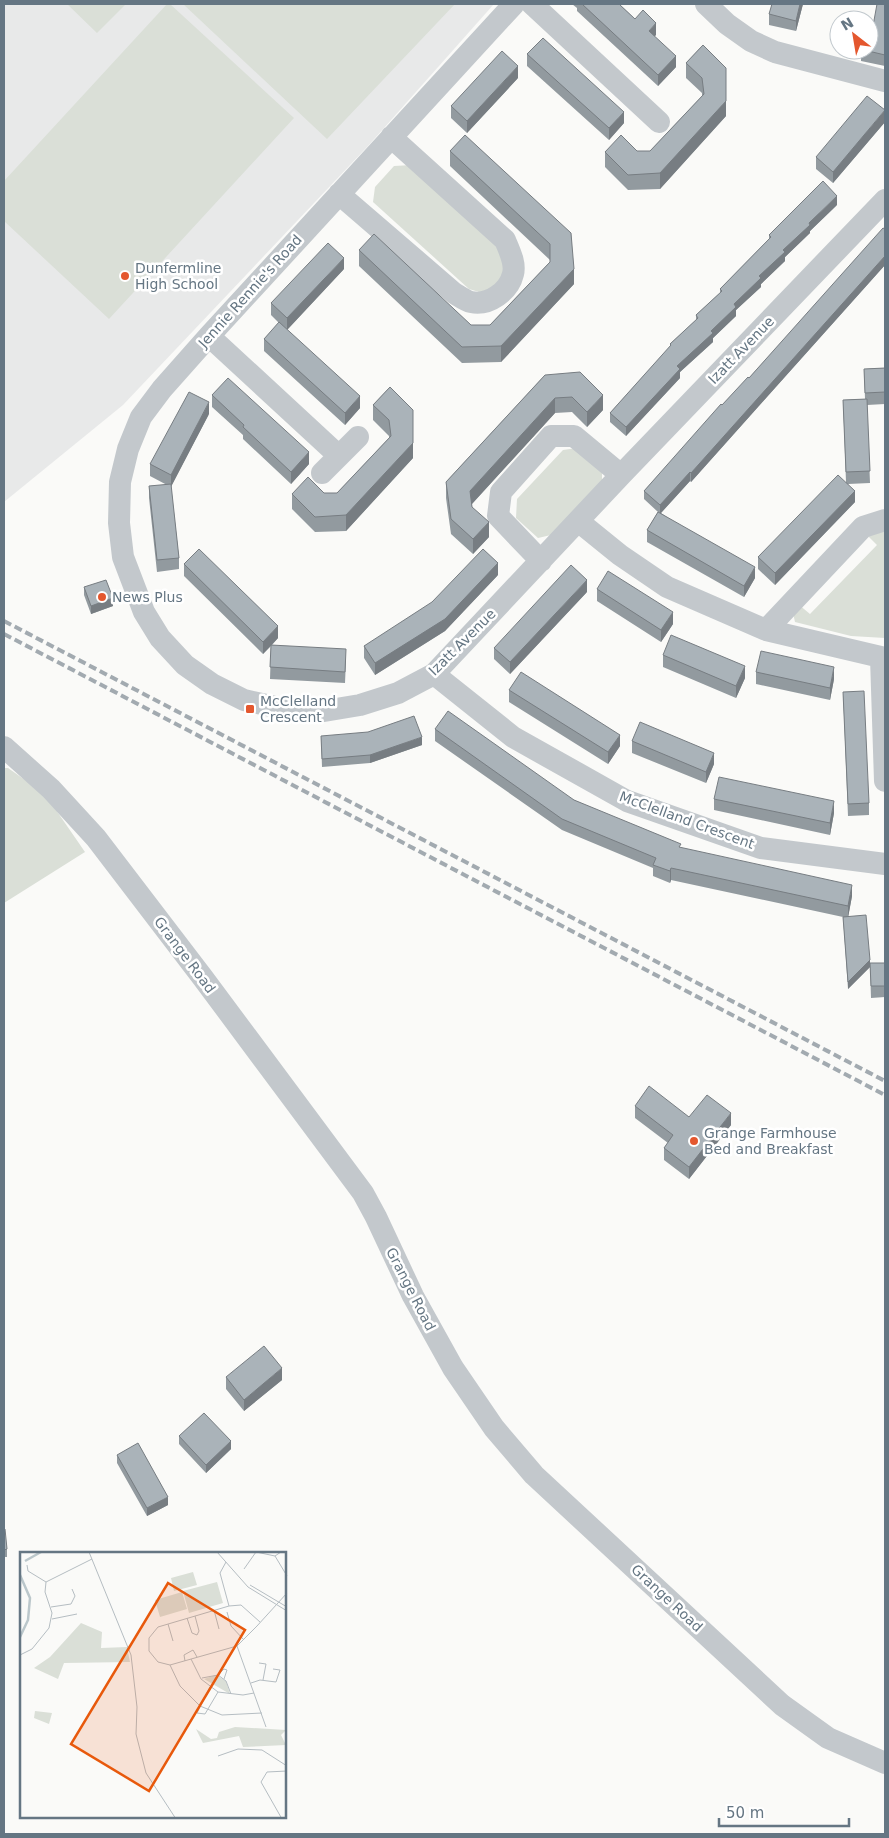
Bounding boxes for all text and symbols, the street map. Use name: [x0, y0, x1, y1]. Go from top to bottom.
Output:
north arrow: [829, 10, 879, 60]
text: N: [838, 14, 856, 34]
street label: Jennie Rennie's Road: [194, 231, 305, 351]
place label: Dunfermline High School: [135, 260, 221, 292]
marker: Dunfermline High School: [119, 270, 131, 282]
street label: Izatt Avenue: [705, 313, 777, 387]
place label: News Plus: [112, 589, 183, 605]
marker: News Plus: [96, 591, 108, 603]
street label: Izatt Avenue: [425, 605, 499, 679]
place label: McClelland Crescent: [260, 693, 336, 725]
marker: McClelland Crescent: [244, 703, 256, 715]
street label: McClelland Crescent: [617, 788, 757, 852]
street label: Grange Road: [151, 914, 219, 996]
place label: Grange Farmhouse Bed and Breakfast: [704, 1125, 837, 1157]
marker: Grange Farmhouse Bed and Breakfast: [688, 1135, 700, 1147]
street label: Grange Road: [383, 1245, 439, 1333]
inset map: [20, 1552, 286, 1818]
street label: Grange Road: [628, 1561, 706, 1635]
scale bar: [719, 1796, 849, 1828]
text: 50 m: [726, 1804, 764, 1822]

